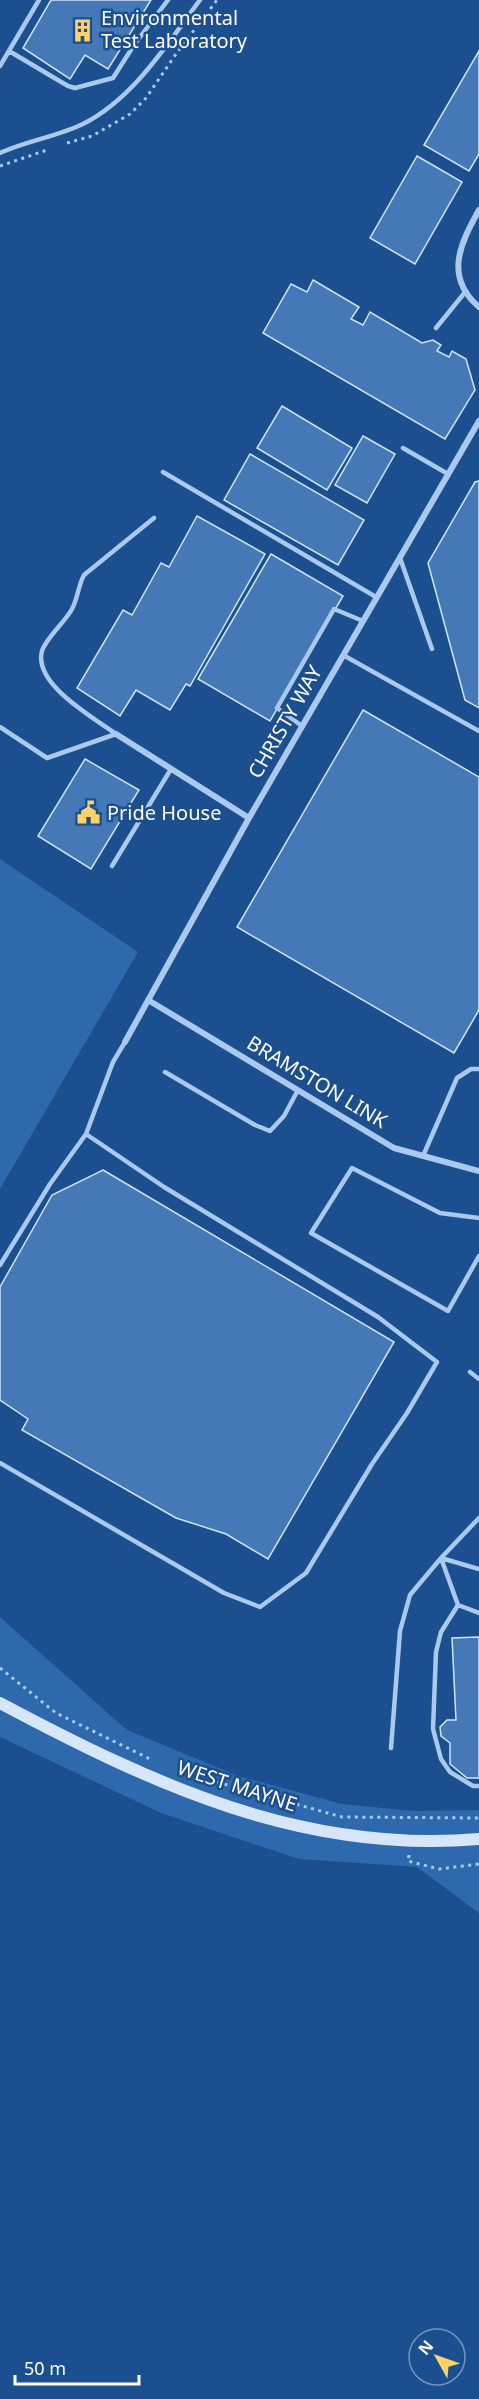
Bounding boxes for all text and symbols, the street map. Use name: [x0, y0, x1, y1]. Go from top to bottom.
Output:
place label: Environmental Test Laboratory: [101, 4, 248, 54]
building icon: Environmental Test Laboratory: [70, 17, 96, 43]
street label: CHRISTY WAY: [241, 660, 328, 783]
place label: Pride House: [107, 799, 221, 826]
public building icon: Pride House: [76, 800, 102, 826]
street label: BRAMSTON LINK: [242, 1029, 393, 1134]
street label: WEST MAYNE: [174, 1753, 300, 1818]
north arrow: [407, 2327, 467, 2387]
text: N: [413, 2335, 438, 2359]
scale bar: [15, 2348, 140, 2386]
text: 50 m: [24, 2356, 66, 2380]

